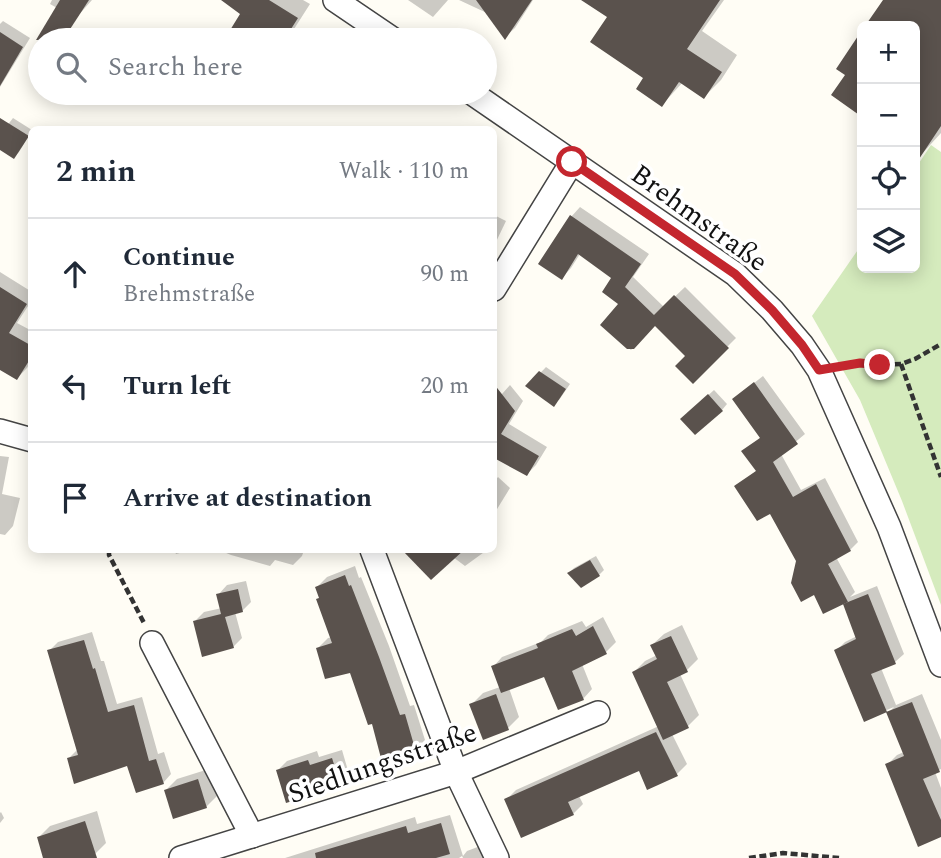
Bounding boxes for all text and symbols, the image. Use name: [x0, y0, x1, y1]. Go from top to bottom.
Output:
map controls: [857, 21, 920, 273]
button: +: [857, 21, 920, 84]
search box: [28, 28, 497, 105]
text: Search here: [108, 47, 243, 87]
icon: search: [52, 48, 90, 86]
button: −: [857, 84, 920, 147]
route start: [556, 146, 587, 177]
button: locate: [857, 147, 920, 210]
text: 2 min: [56, 149, 136, 195]
street label: Brehmstraße: [621, 153, 777, 283]
text: Walk · 110 m: [339, 154, 469, 189]
button: layers: [857, 210, 920, 273]
text: Continue: [123, 237, 235, 277]
icon: ahead: [56, 255, 94, 293]
text: 90 m: [420, 257, 469, 292]
text: Brehmstraße: [123, 277, 255, 312]
route end: [864, 349, 895, 380]
text: Turn left: [123, 366, 231, 406]
icon: left: [56, 367, 94, 405]
text: 20 m: [420, 369, 469, 404]
text: Arrive at destination: [123, 478, 372, 518]
icon: arrive: [56, 479, 94, 517]
street label: Siedlungsstraße: [282, 711, 483, 816]

